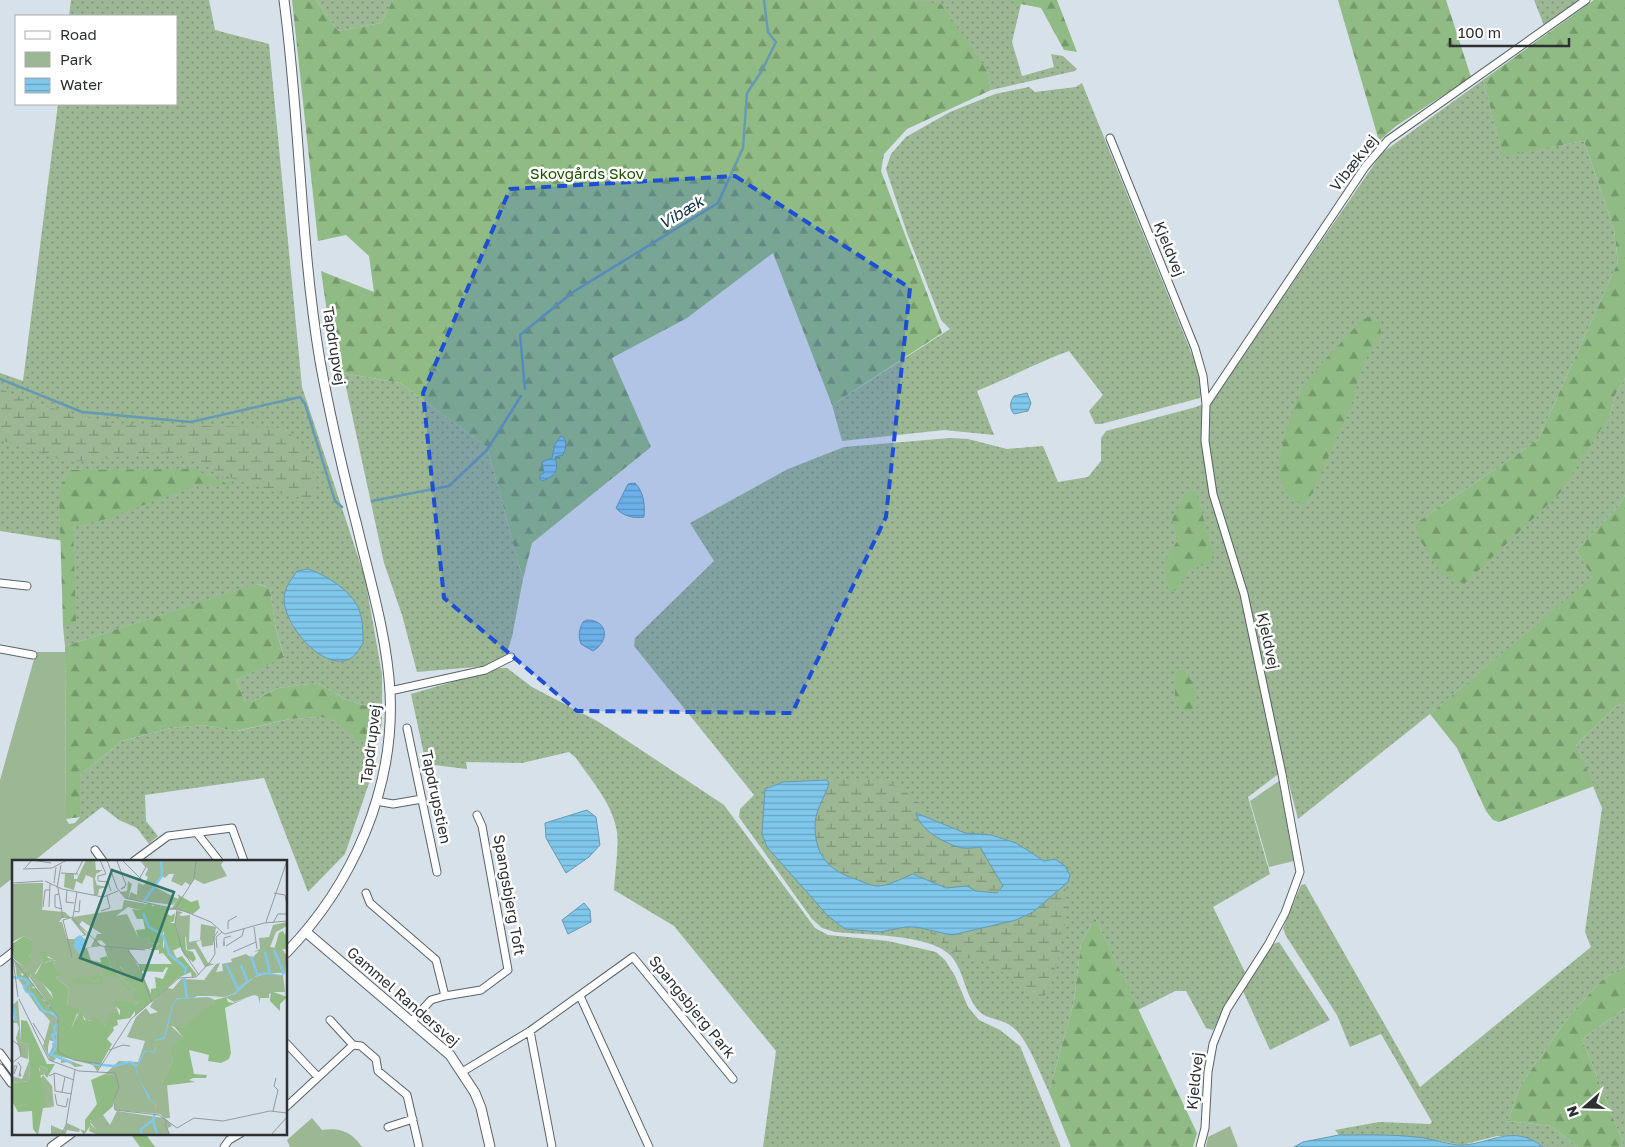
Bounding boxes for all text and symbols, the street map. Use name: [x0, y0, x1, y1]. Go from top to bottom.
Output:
legend: [15, 15, 178, 105]
scale bar: [1450, 15, 1569, 47]
text: 100 m: [1458, 23, 1501, 41]
text: Road: [60, 25, 97, 43]
text: Park: [60, 50, 93, 68]
text: Water: [60, 75, 103, 93]
street label: Vibækvej: [1326, 131, 1381, 194]
park label: Skovgårds Skov: [530, 164, 644, 182]
water label: Vibæk: [655, 190, 709, 233]
street label: Kjeldvej: [1151, 218, 1189, 279]
street label: Tapdrupvej: [320, 305, 350, 387]
street label: Kjeldvej: [1254, 611, 1284, 671]
street label: Tapdrupvej: [356, 703, 384, 784]
street label: Tapdrupstien: [418, 748, 456, 845]
street label: Spangsbjerg Toft: [490, 833, 530, 957]
inset map: [12, 860, 288, 1134]
street label: Gammel Randersvej: [344, 942, 464, 1050]
street label: Spangsbjerg Park: [646, 951, 740, 1062]
street label: Kjeldvej: [1182, 1051, 1206, 1111]
north arrow: [1560, 1082, 1610, 1132]
text: N: [1563, 1104, 1582, 1120]

